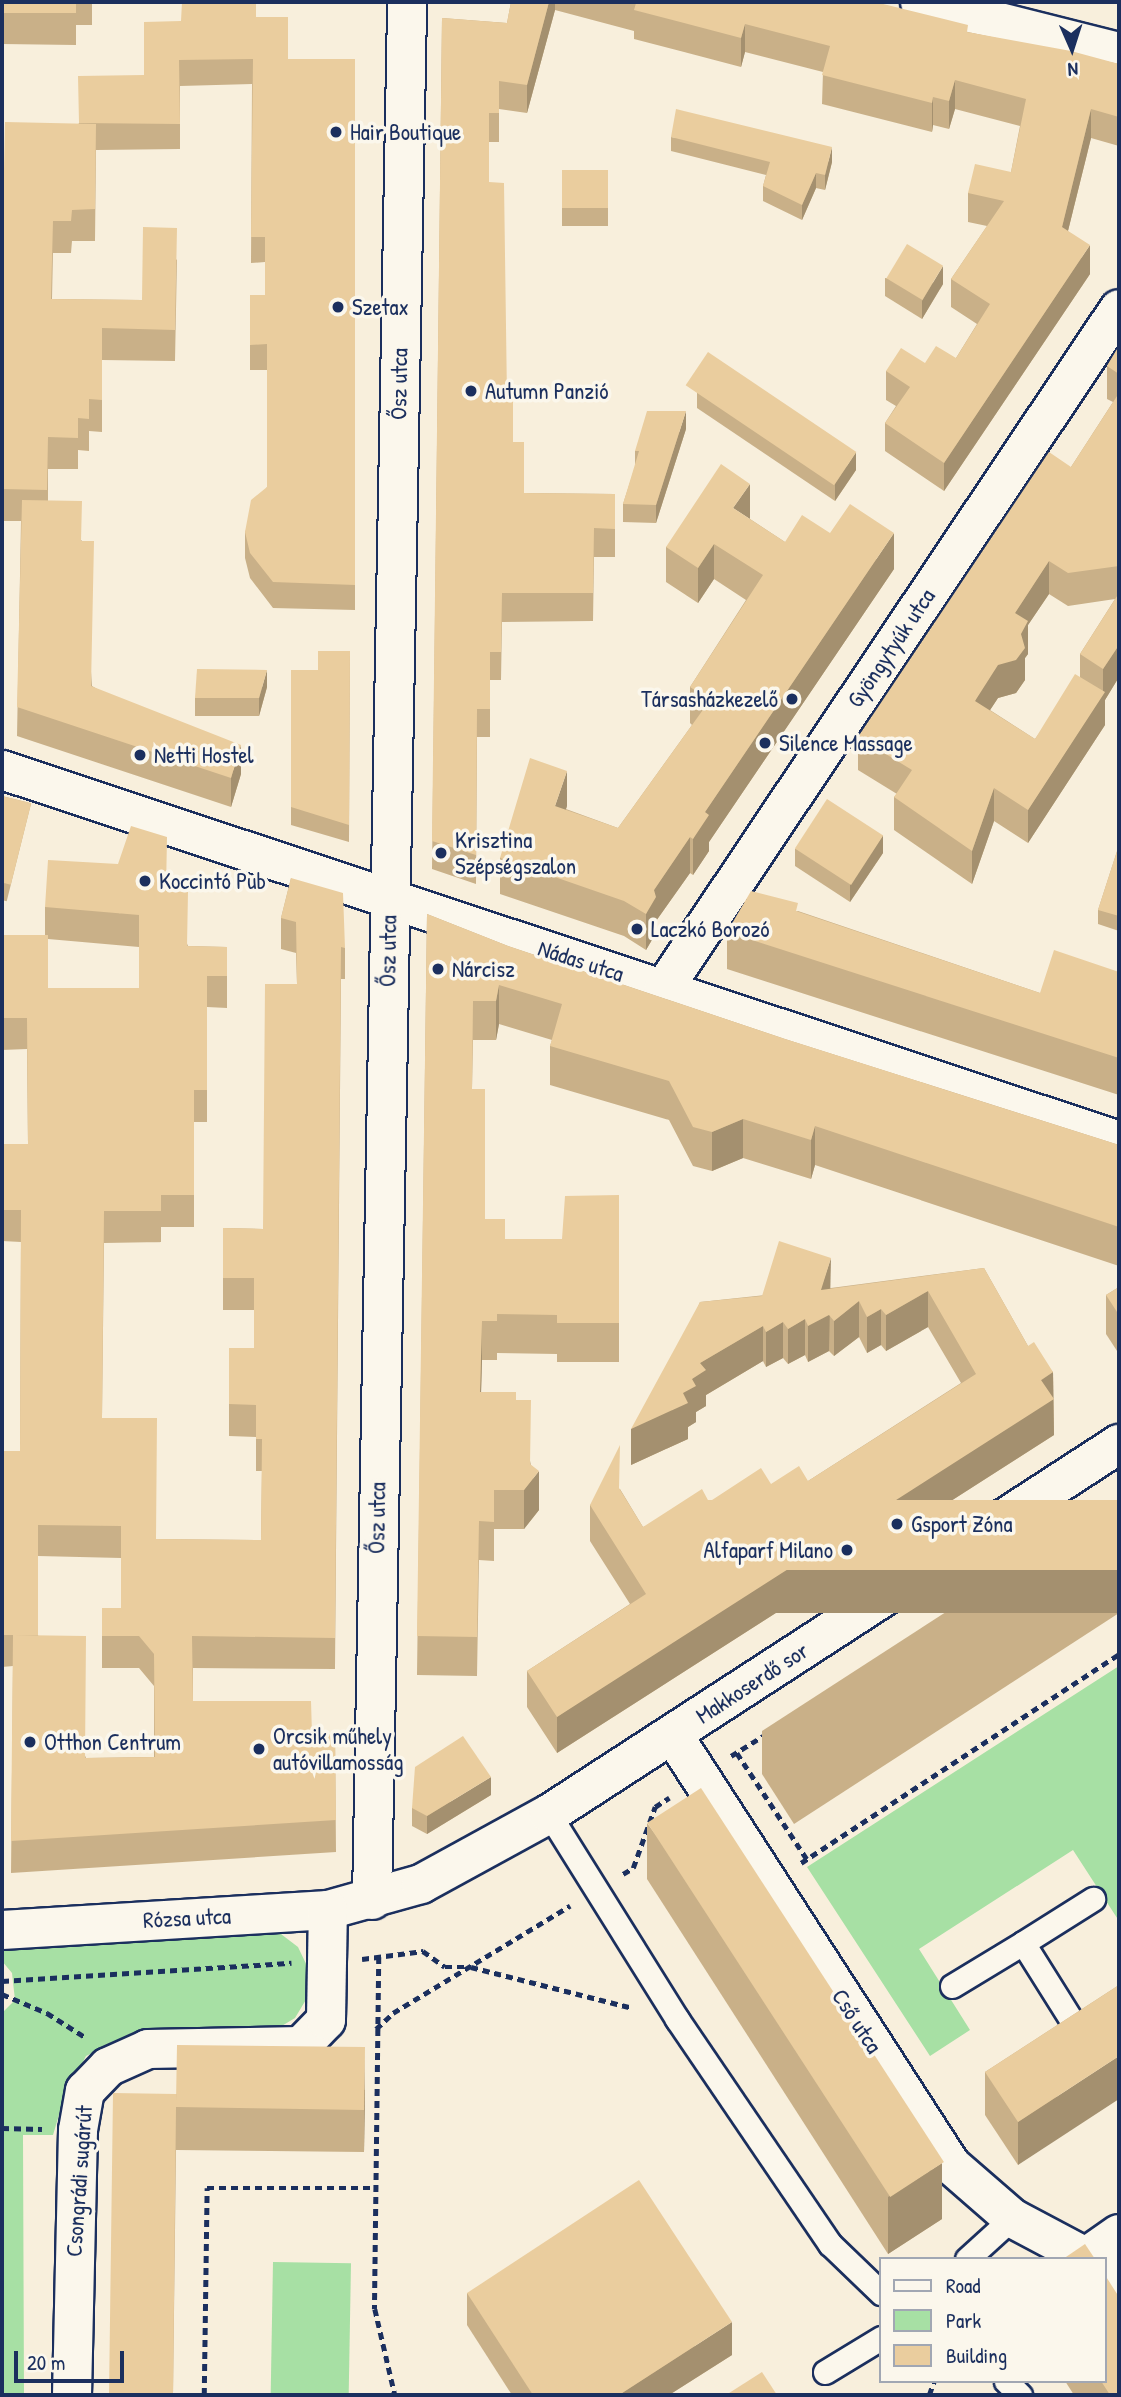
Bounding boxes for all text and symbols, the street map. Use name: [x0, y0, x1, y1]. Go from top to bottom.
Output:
north arrow: [1037, 14, 1107, 84]
text: N: [1067, 57, 1079, 83]
place label: Hair Boutique: [350, 118, 461, 146]
marker: Hair Boutique: [328, 124, 344, 140]
place label: Szetax: [352, 293, 409, 321]
marker: Szetax: [330, 299, 346, 315]
street label: Ősz utca: [385, 348, 413, 420]
place label: Autumn Panzió: [485, 377, 609, 405]
marker: Autumn Panzió: [463, 383, 479, 399]
street label: Gyöngytyúk utca: [841, 583, 941, 713]
place label: Társasházkezelő: [641, 685, 778, 713]
marker: Társasházkezelő: [784, 691, 800, 707]
place label: Silence Massage: [779, 729, 913, 757]
marker: Silence Massage: [757, 735, 773, 751]
place label: Netti Hostel: [154, 741, 254, 769]
marker: Netti Hostel: [132, 747, 148, 763]
place label: Krisztina Szépségszalon: [455, 826, 576, 880]
marker: Krisztina Szépségszalon: [433, 845, 449, 861]
place label: Koccintó Pub: [159, 867, 266, 895]
marker: Koccintó Pub: [137, 873, 153, 889]
street label: Ősz utca: [374, 915, 402, 987]
place label: Laczkó Borozó: [651, 915, 770, 943]
marker: Laczkó Borozó: [629, 921, 645, 937]
street label: Nádas utca: [535, 934, 627, 988]
place label: Nárcisz: [452, 955, 515, 983]
marker: Nárcisz: [430, 961, 446, 977]
street label: Ősz utca: [363, 1482, 391, 1554]
place label: Gsport Zóna: [911, 1510, 1012, 1538]
marker: Gsport Zóna: [889, 1516, 905, 1532]
place label: Alfaparf Milano: [703, 1536, 833, 1564]
marker: Alfaparf Milano: [839, 1542, 855, 1558]
street label: Makkoserdő sor: [691, 1636, 813, 1730]
place label: Orcsik műhely autóvillamosság: [273, 1722, 404, 1776]
place label: Otthon Centrum: [44, 1728, 181, 1756]
marker: Otthon Centrum: [22, 1734, 38, 1750]
marker: Orcsik műhely autóvillamosság: [251, 1741, 267, 1757]
street label: Rózsa utca: [142, 1902, 232, 1934]
street label: Cső utca: [826, 1984, 888, 2058]
street label: Csongrádi sugárút: [60, 2104, 98, 2258]
legend: [880, 2257, 1107, 2383]
text: Road: [946, 2271, 980, 2300]
text: Park: [946, 2306, 981, 2335]
scale bar: [18, 2338, 128, 2382]
text: Building: [946, 2341, 1007, 2370]
text: 20 m: [27, 2348, 65, 2377]

